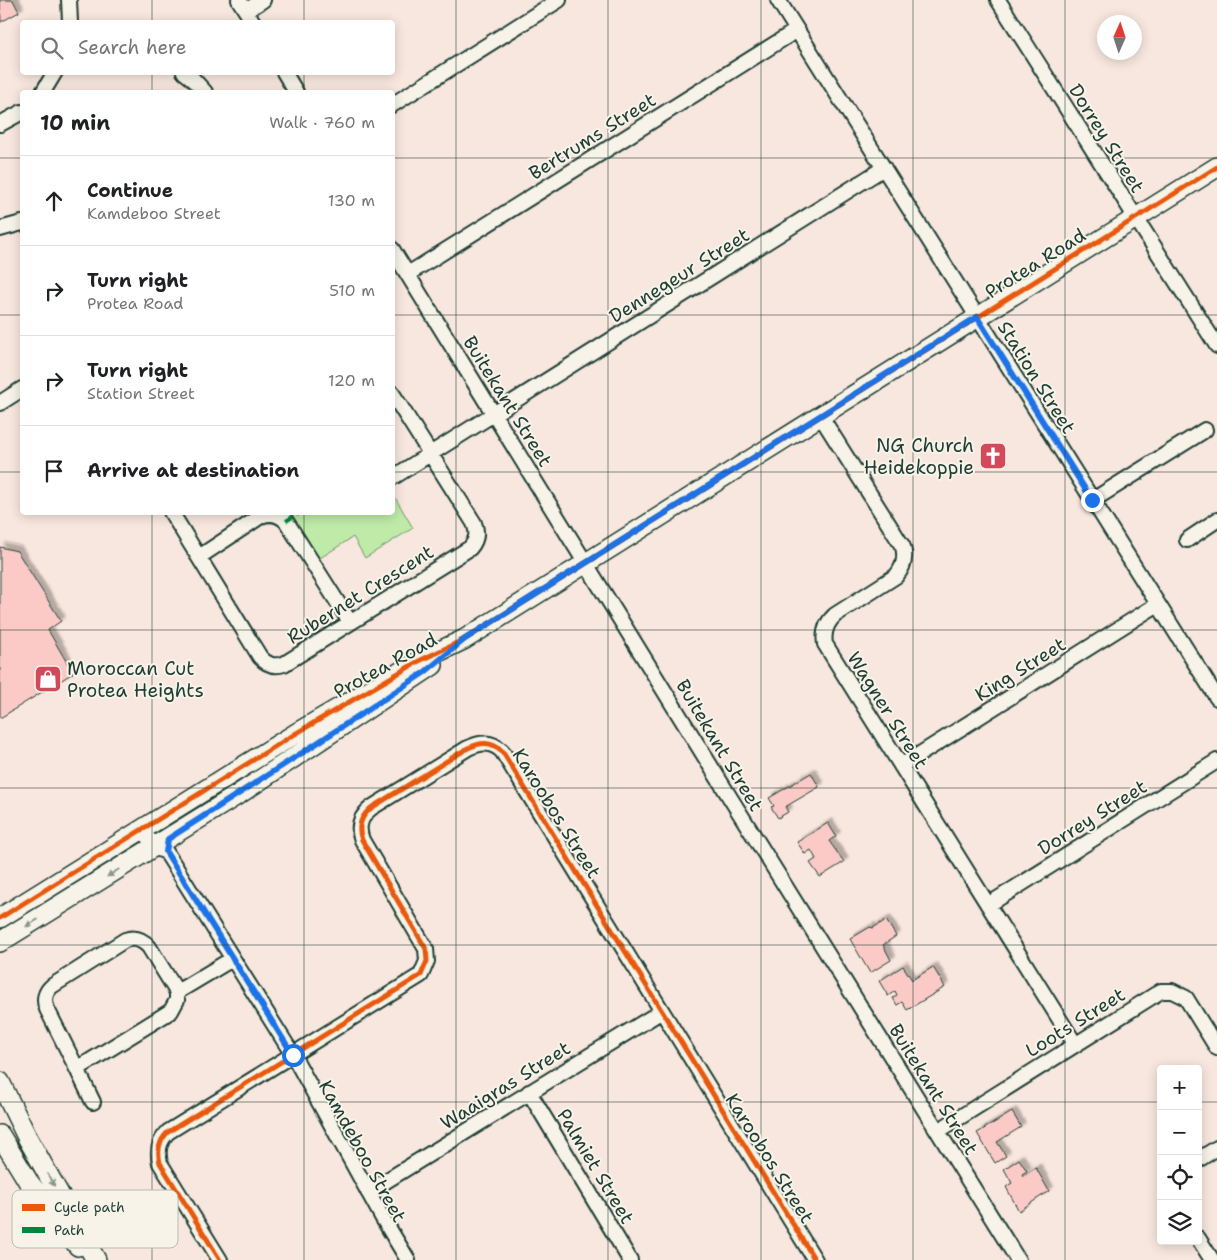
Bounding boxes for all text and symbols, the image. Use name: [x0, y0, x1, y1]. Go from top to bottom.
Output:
north arrow: [1097, 15, 1142, 60]
search box: [20, 20, 395, 75]
icon: search: [38, 34, 66, 62]
text: Search here: [78, 35, 187, 60]
street label: Dorrey Street: [1063, 79, 1150, 197]
street label: Bertrums Street: [524, 87, 660, 185]
text: 10 min: [40, 109, 110, 137]
text: Walk · 760 m: [269, 112, 375, 133]
text: Continue: [87, 178, 173, 203]
icon: ahead: [40, 187, 68, 215]
text: 130 m: [328, 190, 375, 211]
text: Kamdeboo Street: [87, 203, 221, 224]
street label: Dennegeur Street: [604, 222, 754, 329]
street label: Protea Road: [980, 223, 1090, 304]
text: Turn right: [87, 268, 188, 293]
icon: right: [40, 277, 68, 305]
text: 510 m: [329, 280, 375, 301]
text: Protea Road: [87, 293, 183, 314]
street label: Station Street: [992, 316, 1081, 438]
street label: Buitekant Street: [457, 331, 558, 471]
text: Turn right: [87, 358, 188, 383]
icon: right: [40, 367, 68, 395]
text: 120 m: [328, 370, 375, 391]
text: Station Street: [87, 383, 195, 404]
place label: NG Church Heidekoppie: [864, 433, 974, 480]
church icon: NG Church Heidekoppie: [978, 441, 1008, 471]
icon: arrive: [40, 457, 68, 485]
text: Arrive at destination: [87, 458, 299, 483]
route end: [1081, 489, 1104, 512]
street label: Rubernet Crescent: [282, 539, 438, 650]
street label: Protea Road: [329, 627, 441, 704]
street label: King Street: [970, 632, 1070, 707]
street label: Wagner Street: [841, 647, 934, 774]
place label: Moroccan Cut Protea Heights: [67, 656, 204, 703]
shop icon: Moroccan Cut Protea Heights: [33, 664, 63, 694]
street label: Buitekant Street: [670, 675, 769, 816]
street label: Karoobos Street: [507, 744, 607, 883]
street label: Dorrey Street: [1033, 774, 1151, 861]
one-way arrow: [106, 869, 119, 878]
one-way arrow: [26, 918, 39, 927]
street label: Loots Street: [1021, 982, 1130, 1063]
street label: Buitekant Street: [883, 1019, 984, 1159]
street label: Waaigras Street: [436, 1035, 575, 1135]
route start: [282, 1044, 305, 1067]
map controls: [1157, 1065, 1202, 1245]
button: +: [1157, 1065, 1202, 1110]
street label: Kamdeboo Street: [313, 1076, 412, 1227]
street label: Karoobos Street: [720, 1089, 820, 1228]
street label: Palmiet Street: [551, 1104, 640, 1228]
button: −: [1157, 1110, 1202, 1155]
button: locate: [1157, 1155, 1202, 1200]
one-way arrow: [47, 1173, 56, 1187]
legend: [12, 1190, 178, 1248]
text: Cycle path: [54, 1198, 125, 1216]
button: layers: [1157, 1200, 1202, 1245]
text: Path: [54, 1221, 85, 1239]

